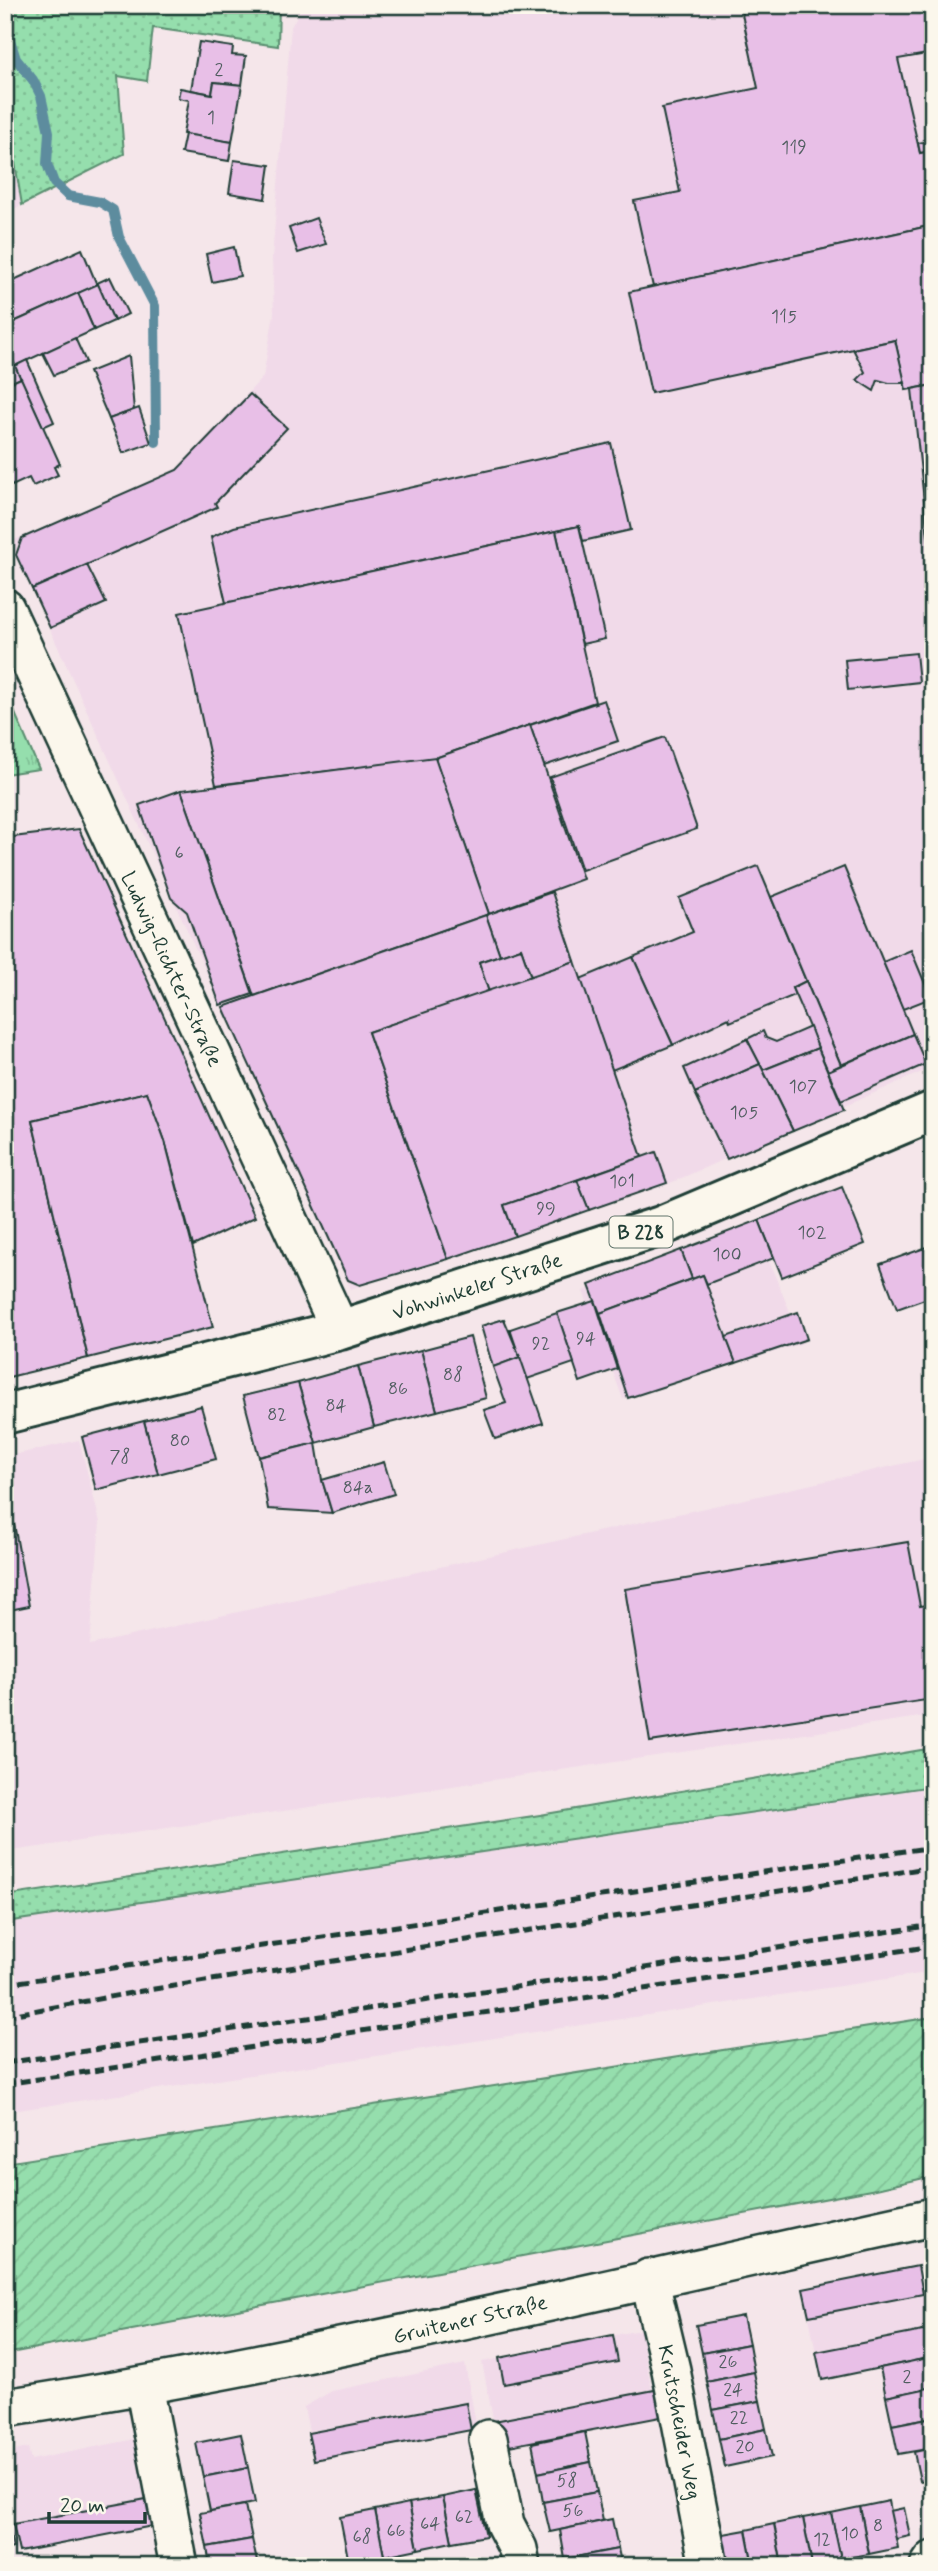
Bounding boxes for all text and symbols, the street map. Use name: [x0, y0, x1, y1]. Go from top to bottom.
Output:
house number: 2: [215, 58, 224, 82]
house number: 1: [207, 106, 215, 130]
house number: 119: [781, 136, 807, 160]
house number: 115: [771, 305, 797, 329]
house number: 6: [174, 841, 184, 865]
street label: Ludwig-Richter-Straße: [114, 867, 229, 1072]
house number: 107: [789, 1075, 817, 1099]
house number: 105: [730, 1101, 758, 1125]
house number: 101: [609, 1170, 635, 1194]
house number: 99: [536, 1197, 556, 1221]
road number: B 228: [610, 1216, 672, 1248]
house number: 102: [797, 1221, 827, 1245]
house number: 100: [712, 1243, 742, 1267]
street label: Vohwinkeler Straße: [389, 1246, 566, 1328]
house number: 94: [576, 1327, 596, 1351]
house number: 92: [532, 1332, 550, 1356]
house number: 88: [443, 1363, 463, 1387]
house number: 86: [388, 1377, 408, 1401]
house number: 84: [325, 1394, 347, 1418]
house number: 82: [267, 1403, 287, 1427]
house number: 80: [170, 1429, 190, 1453]
house number: 78: [110, 1445, 130, 1469]
house number: 84a: [343, 1476, 373, 1500]
street label: Gruitener Straße: [390, 2289, 550, 2351]
street label: Krutscheider Weg: [650, 2342, 708, 2502]
house number: 26: [719, 2350, 737, 2374]
house number: 2: [903, 2365, 912, 2389]
house number: 24: [723, 2378, 743, 2402]
house number: 22: [730, 2406, 748, 2430]
house number: 20: [735, 2435, 755, 2459]
house number: 58: [557, 2469, 577, 2493]
scale bar: [49, 2480, 145, 2524]
text: 20 m: [60, 2492, 105, 2520]
house number: 56: [563, 2499, 583, 2523]
house number: 62: [455, 2505, 473, 2529]
house number: 64: [420, 2512, 440, 2536]
house number: 8: [873, 2514, 883, 2538]
house number: 66: [386, 2519, 406, 2543]
house number: 10: [841, 2522, 859, 2546]
house number: 68: [352, 2525, 372, 2549]
house number: 12: [813, 2528, 831, 2552]

